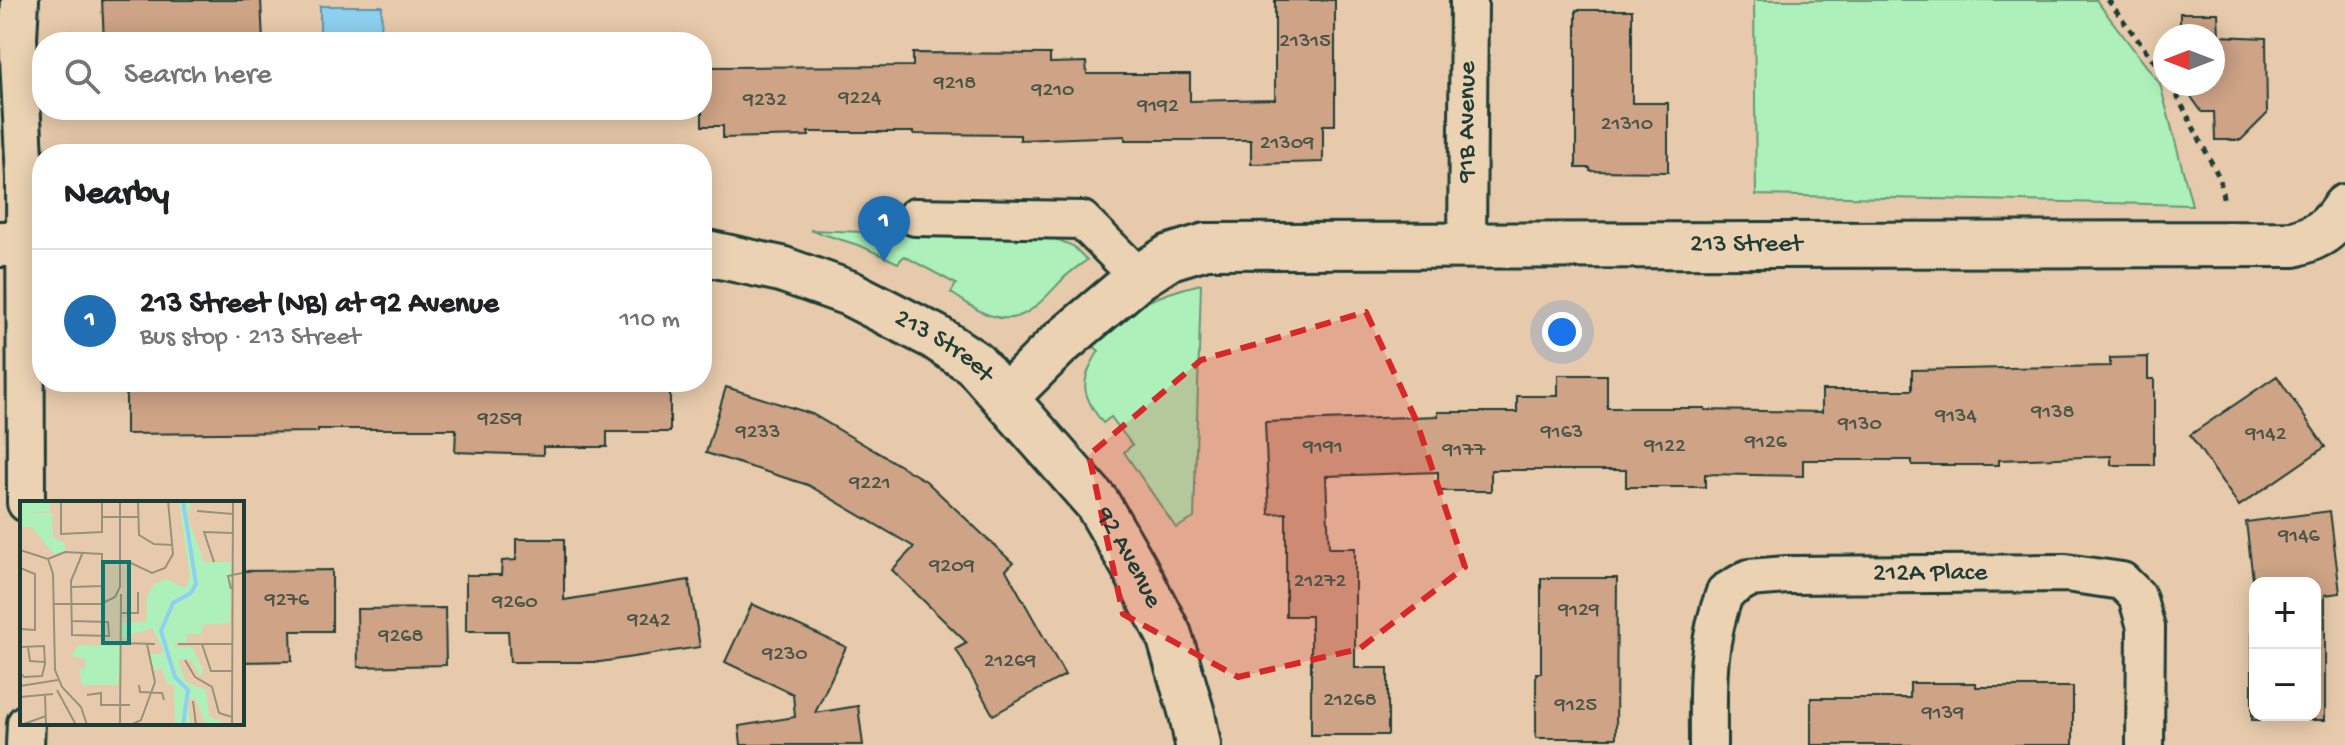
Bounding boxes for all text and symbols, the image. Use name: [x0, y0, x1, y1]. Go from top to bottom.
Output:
north arrow: [2153, 24, 2225, 96]
house number: 21315: [1279, 29, 1331, 55]
search box: [32, 32, 712, 120]
icon: search: [60, 54, 104, 98]
text: Search here: [124, 59, 272, 94]
street label: 91B Avenue: [1452, 61, 1484, 184]
house number: 9218: [933, 71, 976, 97]
house number: 9210: [1030, 78, 1075, 104]
house number: 9224: [837, 86, 882, 112]
house number: 9232: [742, 88, 787, 114]
house number: 9192: [1136, 94, 1179, 120]
house number: 21310: [1601, 112, 1653, 138]
house number: 21309: [1260, 131, 1314, 157]
text: Nearby: [64, 176, 169, 216]
pin: 1: [858, 196, 910, 262]
street label: 213 Street: [1690, 229, 1805, 261]
text: 213 Street (NB) at 92 Avenue: [140, 288, 499, 323]
street label: 213 Street: [889, 303, 1002, 391]
text: 1: [85, 306, 95, 337]
text: 110 m: [620, 306, 680, 337]
your location: [1542, 312, 1582, 352]
text: Bus stop · 213 Street: [140, 323, 360, 354]
house number: 9138: [2030, 400, 2075, 426]
house number: 9134: [1934, 404, 1977, 430]
house number: 9259: [477, 407, 522, 433]
house number: 9130: [1837, 412, 1882, 438]
house number: 9233: [735, 420, 780, 446]
house number: 9163: [1540, 420, 1583, 446]
house number: 9142: [2244, 422, 2287, 448]
house number: 9126: [1744, 430, 1788, 456]
house number: 9122: [1643, 434, 1686, 460]
house number: 9191: [1302, 435, 1343, 461]
house number: 9177: [1442, 438, 1486, 464]
house number: 9221: [848, 471, 891, 497]
inset map: [20, 501, 244, 725]
street label: 92 Avenue: [1087, 501, 1168, 614]
house number: 9146: [2277, 524, 2321, 550]
house number: 9209: [928, 554, 975, 580]
street label: 212A Place: [1873, 558, 1988, 590]
house number: 21272: [1294, 569, 1347, 595]
map controls: [2249, 577, 2321, 721]
button: +: [2249, 577, 2321, 649]
house number: 9276: [264, 588, 310, 614]
house number: 9260: [491, 590, 538, 616]
house number: 9129: [1557, 598, 1600, 624]
house number: 9242: [626, 608, 671, 634]
house number: 9268: [377, 624, 424, 650]
house number: 9230: [761, 642, 808, 668]
house number: 21269: [984, 649, 1036, 675]
button: −: [2249, 649, 2321, 721]
house number: 21268: [1323, 688, 1377, 714]
house number: 9125: [1554, 693, 1597, 719]
house number: 9139: [1921, 701, 1964, 727]

